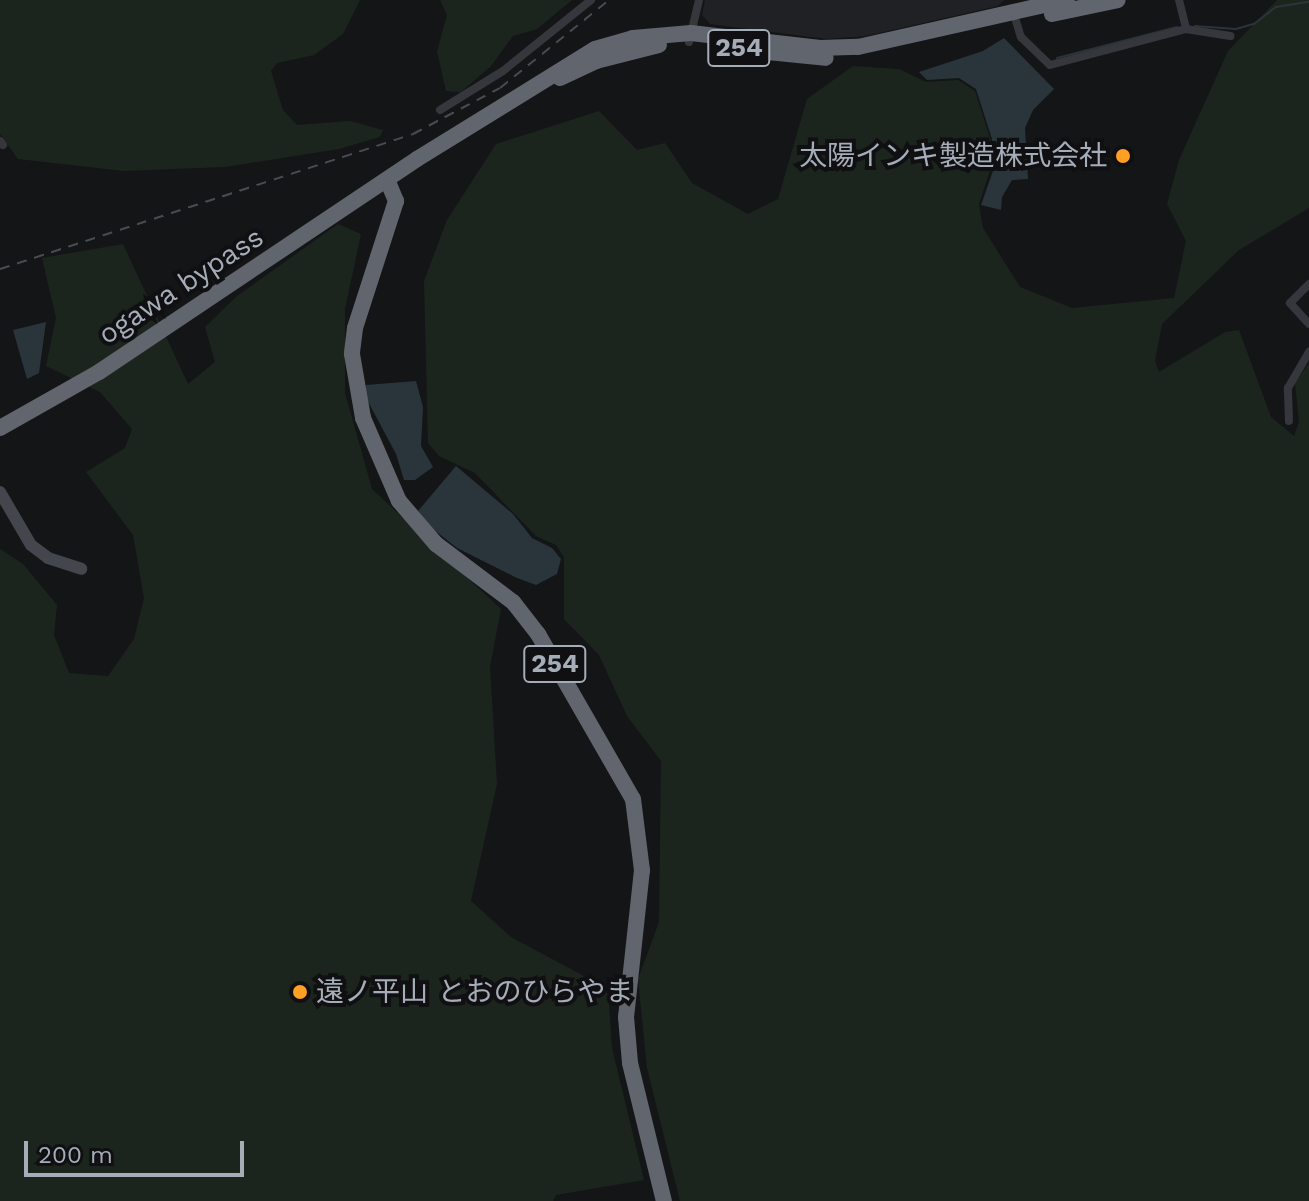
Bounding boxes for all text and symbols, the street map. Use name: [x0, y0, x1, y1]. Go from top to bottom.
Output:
road number: 254: [707, 26, 771, 70]
place label: 太陽インキ製造株式会社: [799, 139, 1107, 173]
marker: 太陽インキ製造株式会社: [1114, 147, 1132, 165]
street label: ogawa bypass: [92, 220, 270, 352]
road number: 254: [523, 642, 587, 686]
place label: 遠ノ平山 とおのひらやま: [316, 975, 634, 1009]
marker: 遠ノ平山 とおのひらやま: [291, 983, 309, 1001]
scale bar: [28, 1125, 248, 1175]
text: 200 m: [38, 1141, 113, 1169]

